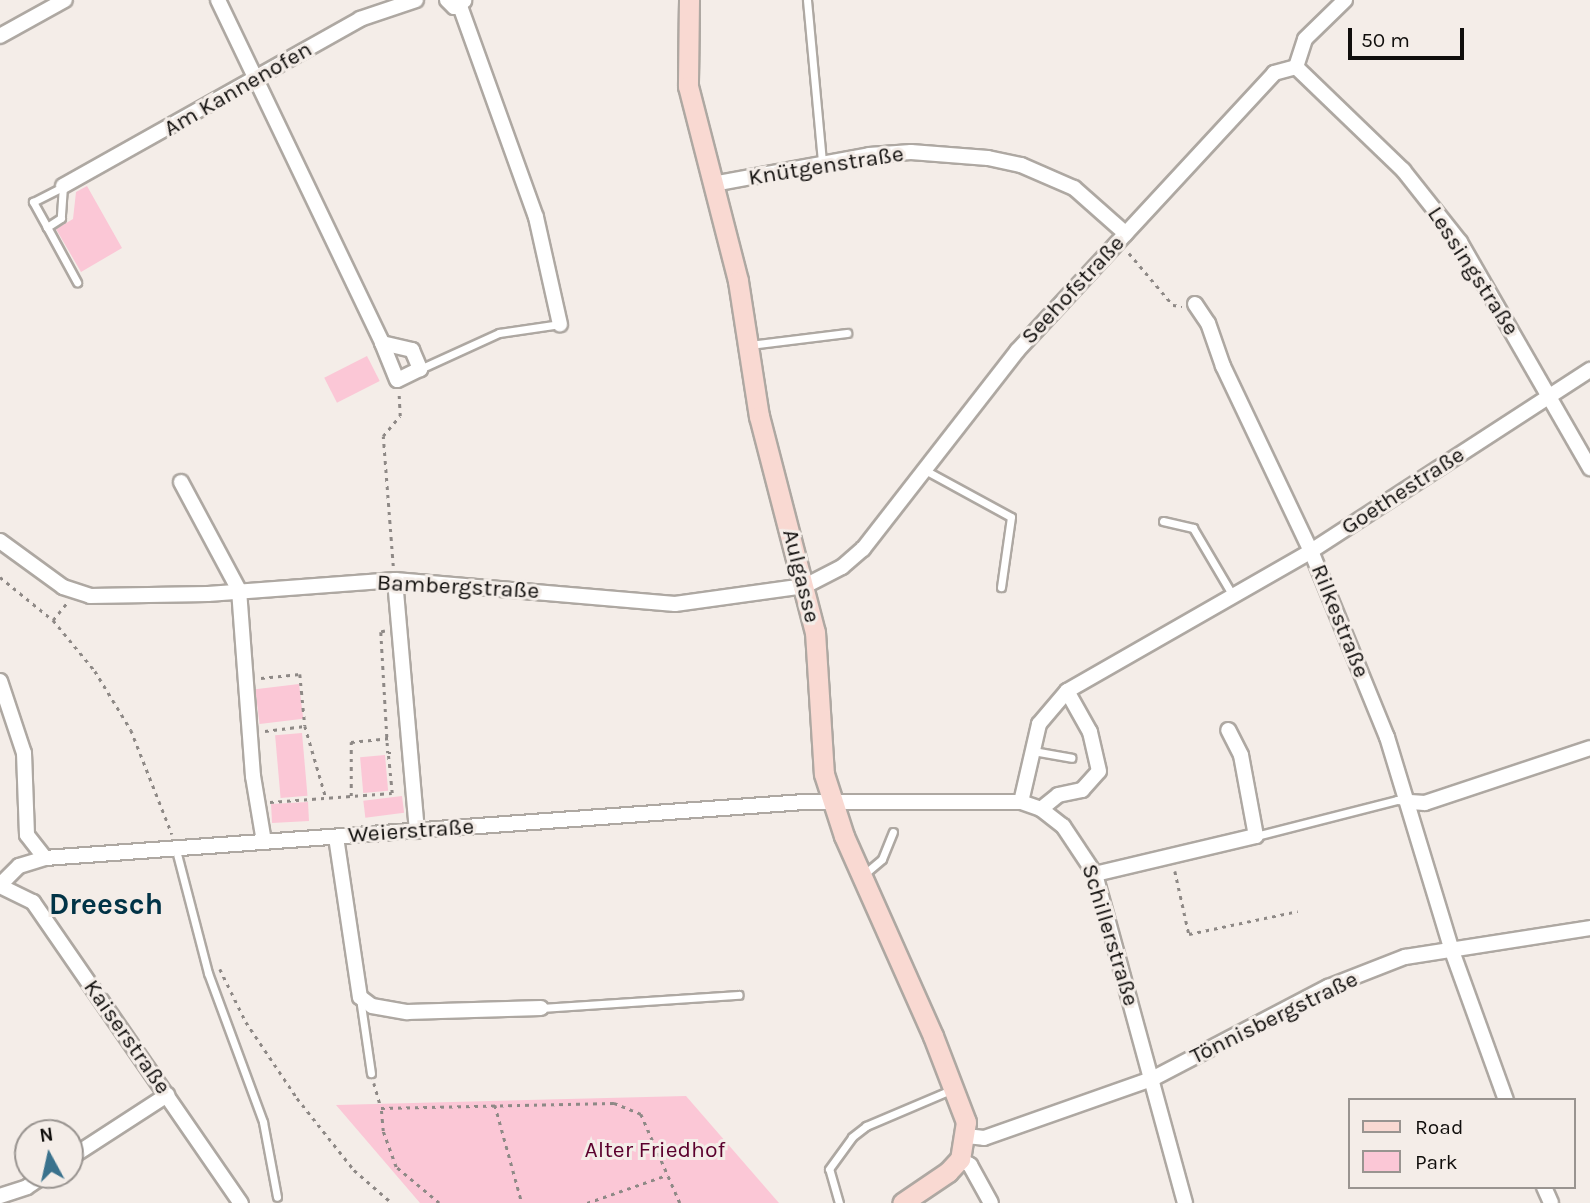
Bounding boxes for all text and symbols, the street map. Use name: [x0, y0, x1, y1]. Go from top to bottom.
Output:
scale bar: [1352, 14, 1468, 58]
text: 50 m: [1361, 28, 1410, 52]
street label: Am Kannenofen: [159, 35, 317, 143]
street label: Knütgenstraße: [746, 140, 906, 192]
street label: Lessingstraße: [1421, 201, 1525, 341]
street label: Seehofstraße: [1016, 230, 1130, 350]
street label: Goethestraße: [1336, 441, 1470, 541]
street label: Aulgasse: [776, 526, 826, 626]
street label: Rilkestraße: [1305, 560, 1375, 682]
street label: Bambergstraße: [376, 569, 540, 605]
street label: Weierstraße: [347, 813, 475, 849]
street label: Schillerstraße: [1075, 861, 1145, 1009]
district label: Dreesch: [49, 886, 163, 922]
street label: Tönnisbergstraße: [1186, 965, 1362, 1071]
street label: Kaiserstraße: [77, 974, 177, 1100]
legend: [1348, 1098, 1576, 1189]
text: Road: [1415, 1115, 1463, 1139]
north arrow: [14, 1119, 84, 1189]
text: N: [38, 1123, 55, 1147]
park label: Alter Friedhof: [585, 1136, 725, 1164]
text: Park: [1415, 1150, 1458, 1174]

